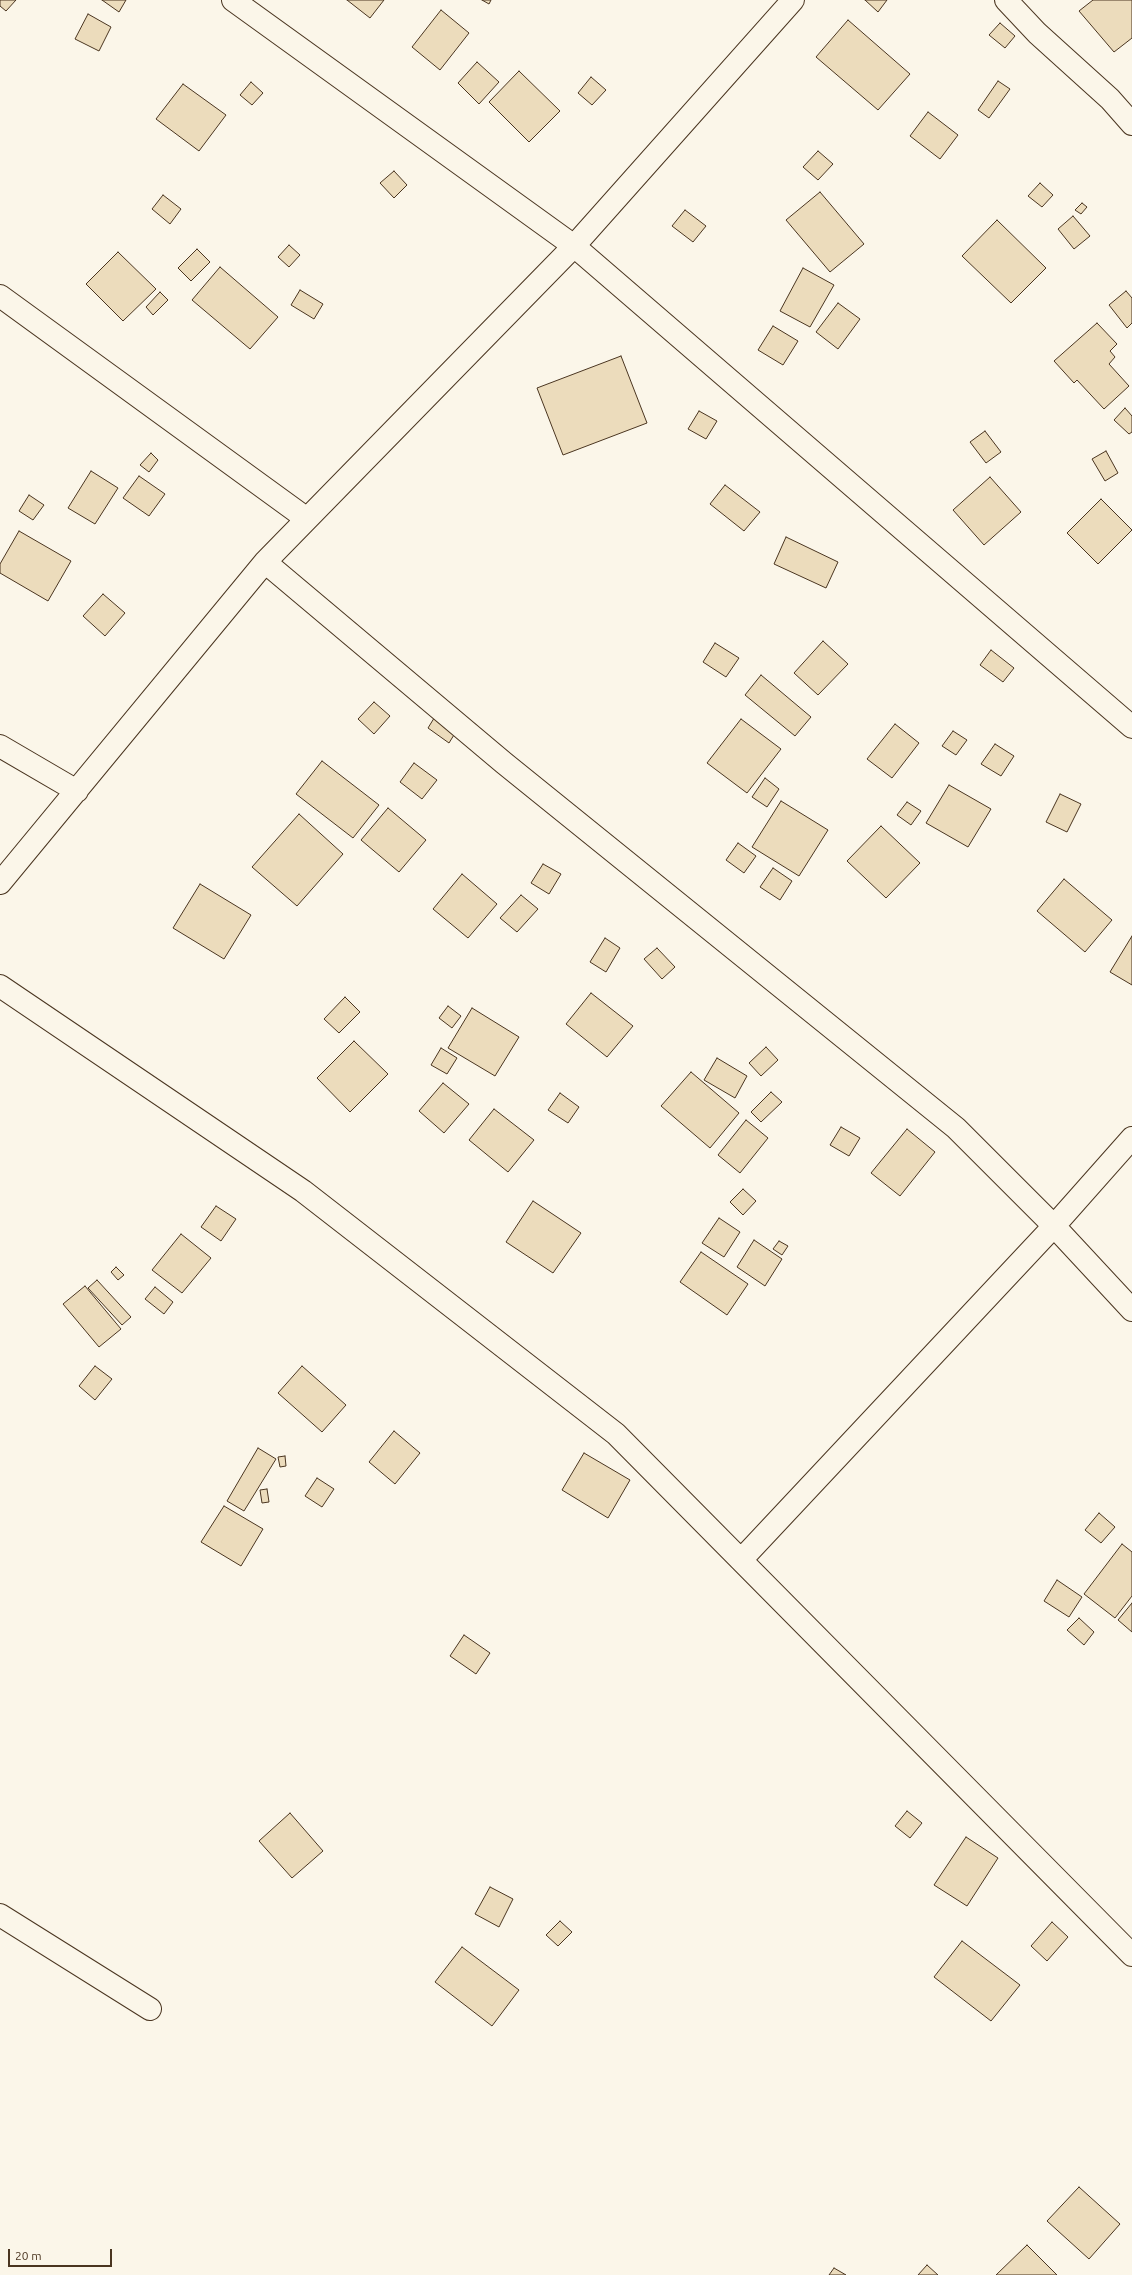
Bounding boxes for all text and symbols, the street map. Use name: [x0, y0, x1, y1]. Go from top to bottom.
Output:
scale bar: [10, 2241, 114, 2267]
text: 20 m: [15, 2249, 42, 2262]

